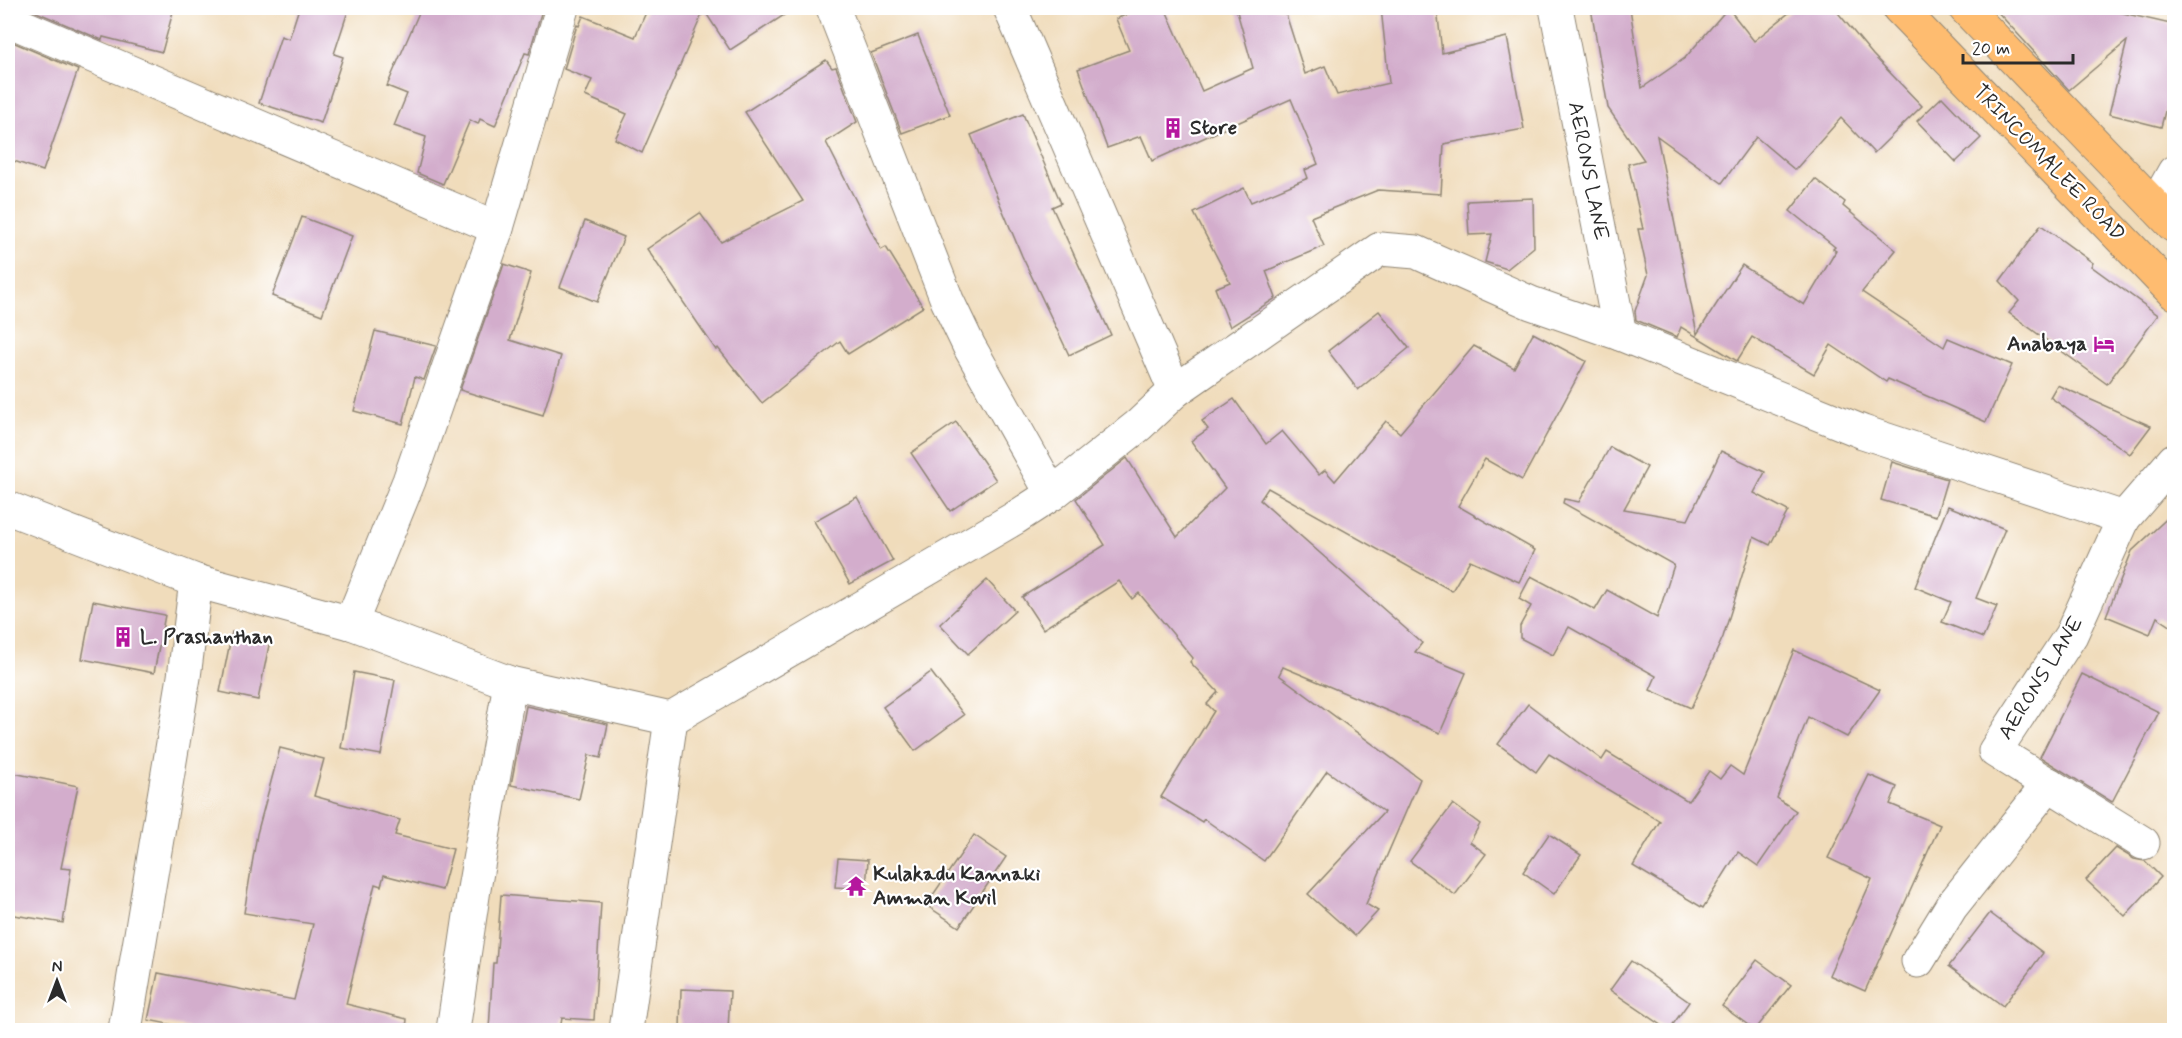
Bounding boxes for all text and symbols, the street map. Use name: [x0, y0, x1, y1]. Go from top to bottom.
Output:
scale bar: [1963, 27, 2072, 65]
text: 20 m: [1972, 37, 2010, 61]
street label: TRINCOMALEE ROAD: [1967, 78, 2131, 248]
street label: AERONS LANE: [1561, 99, 1615, 243]
place label: Store: [1190, 114, 1237, 142]
building icon: Store: [1161, 116, 1185, 140]
place label: Anabaya: [2007, 330, 2087, 358]
hotel icon: Anabaya: [2092, 332, 2116, 356]
street label: AERONS LANE: [1992, 611, 2090, 745]
place label: L. Prashanthan: [140, 623, 273, 651]
building icon: L. Prashanthan: [111, 625, 135, 649]
place label: Kulakadu Kannaki Amman Kovil: [873, 860, 1041, 912]
temple icon: Kulakadu Kannaki Amman Kovil: [844, 874, 868, 898]
north arrow: [27, 951, 87, 1011]
text: N: [52, 957, 62, 978]

